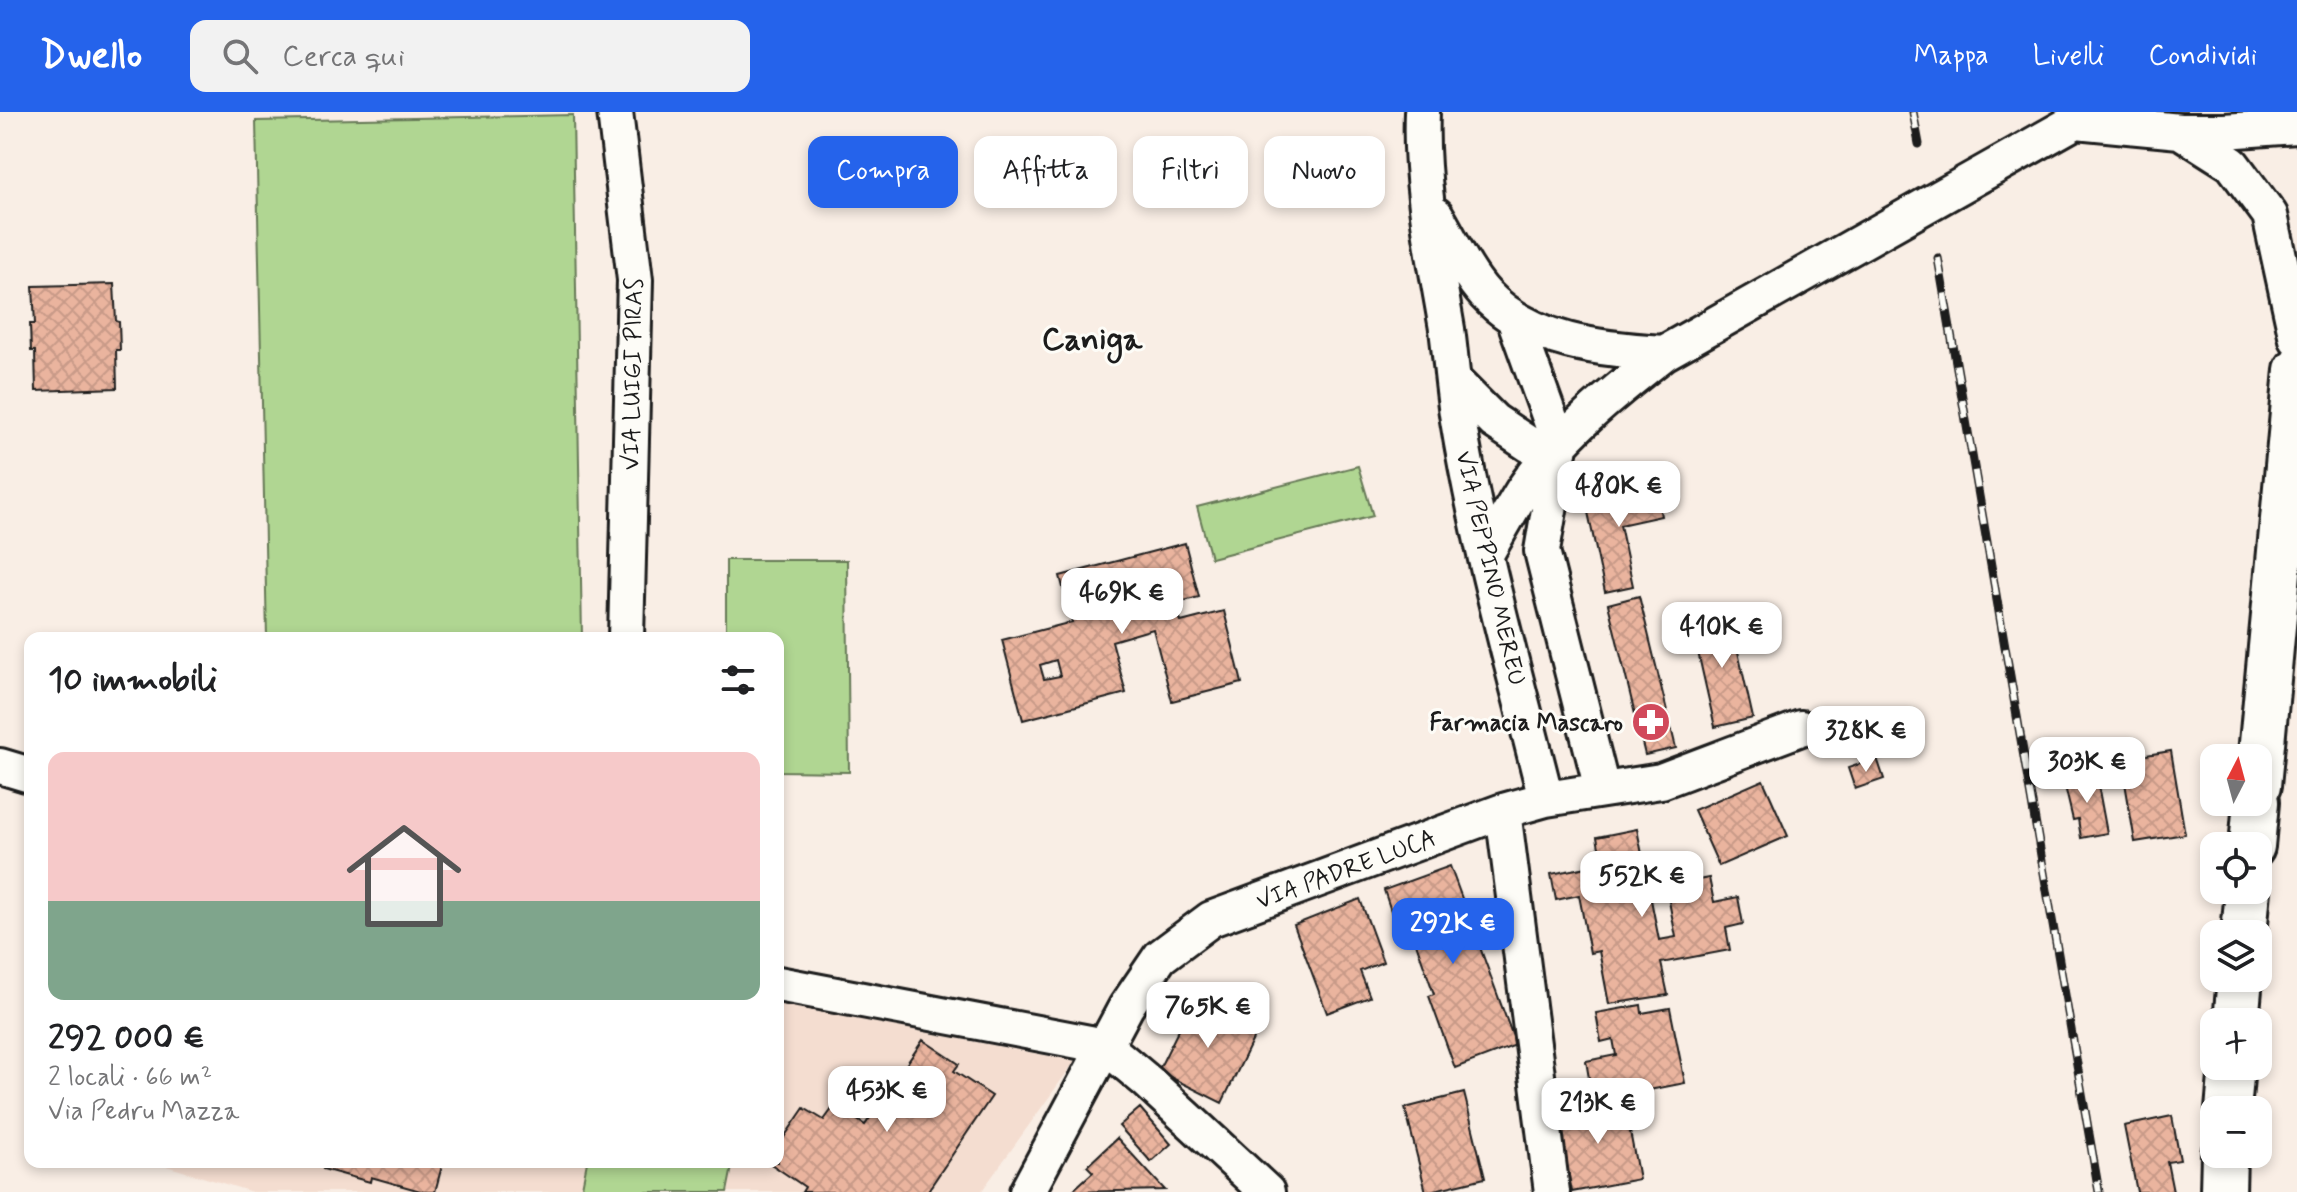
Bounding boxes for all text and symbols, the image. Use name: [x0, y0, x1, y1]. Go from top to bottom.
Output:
search box: [190, 20, 750, 92]
text: Dwello: [40, 32, 142, 81]
icon: search: [218, 34, 262, 78]
text: Cerca qui: [282, 37, 405, 76]
text: Mappa: [1914, 38, 1989, 75]
text: Livelli: [2033, 38, 2104, 75]
text: Condividi: [2148, 38, 2257, 75]
chip: Compra: [808, 136, 958, 208]
chip: Affitta: [974, 136, 1117, 208]
chip: Filtri: [1133, 136, 1248, 208]
chip: Nuovo: [1264, 136, 1385, 208]
street label: VIA LUIGI PIRAS: [616, 277, 651, 471]
district label: Caniga: [1042, 319, 1143, 364]
street label: VIA PEPPINO MEREU: [1447, 448, 1532, 689]
pin: 480K €: [1554, 461, 1684, 529]
text: 480K €: [1575, 470, 1663, 504]
pin: 469K €: [1057, 568, 1187, 636]
text: 469K €: [1079, 577, 1165, 611]
pin: 410K €: [1657, 602, 1787, 670]
text: 410K €: [1680, 611, 1764, 645]
text: 10 immobili: [48, 658, 217, 703]
icon: filters: [716, 658, 760, 702]
pharmacy icon: Farmacia Mascaro: [1630, 701, 1672, 743]
pin: 328K €: [1801, 706, 1931, 774]
place label: Farmacia Mascaro: [1430, 708, 1623, 739]
text: 328K €: [1825, 715, 1907, 749]
pin: 303K €: [2022, 737, 2152, 805]
north arrow: [2200, 744, 2272, 816]
map controls: [2200, 744, 2272, 1168]
text: 303K €: [2047, 746, 2127, 780]
icon: home: [332, 804, 476, 948]
street label: VIA PADRE LUCA: [1252, 823, 1441, 917]
button: locate: [2200, 832, 2272, 904]
pin: 552K €: [1577, 851, 1707, 919]
text: 552K €: [1598, 860, 1686, 894]
pin: 292K €: [1388, 898, 1518, 966]
text: 292K €: [1410, 907, 1496, 941]
button: layers: [2200, 920, 2272, 992]
pin: 765K €: [1143, 982, 1273, 1050]
text: 765K €: [1164, 991, 1252, 1025]
button: +: [2200, 1008, 2272, 1080]
text: 292 000 €: [48, 1016, 205, 1061]
text: 2 locali · 66 m²: [48, 1061, 212, 1095]
pin: 453K €: [822, 1066, 952, 1134]
text: 453K €: [846, 1075, 928, 1109]
pin: 213K €: [1533, 1078, 1663, 1146]
text: 213K €: [1560, 1087, 1636, 1121]
text: Via Pedru Mazza: [48, 1095, 239, 1129]
button: −: [2200, 1096, 2272, 1168]

